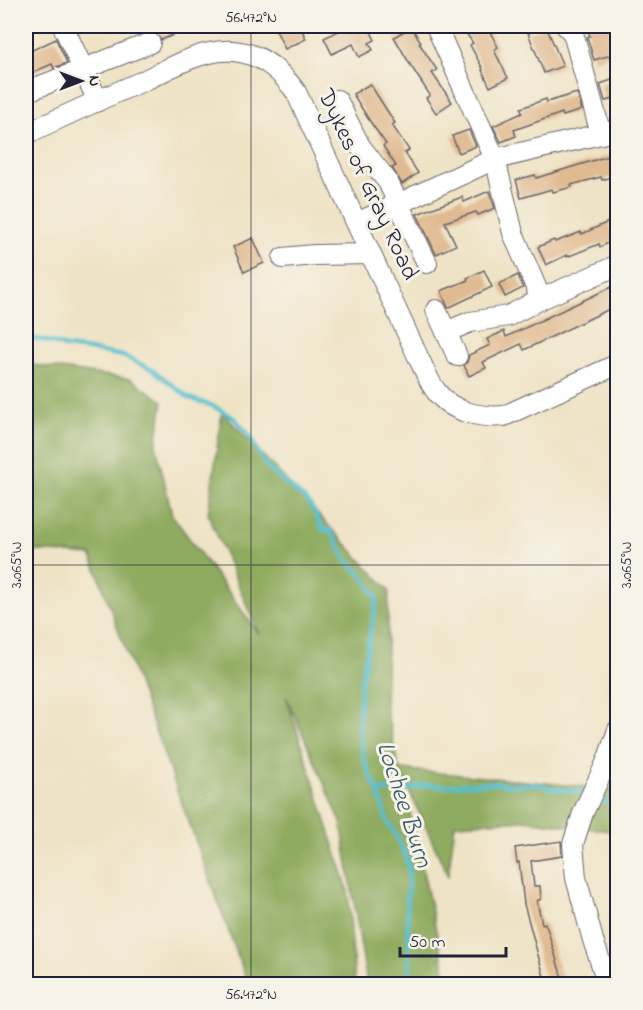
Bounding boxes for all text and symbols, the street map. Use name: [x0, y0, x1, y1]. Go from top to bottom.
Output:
text: 56.472°N: [225, 7, 277, 29]
north arrow: [51, 51, 111, 111]
text: N: [82, 76, 106, 87]
street label: Dykes of Gray Road: [306, 83, 427, 287]
text: 3.065°W: [6, 542, 28, 588]
text: 3.065°W: [616, 542, 638, 588]
water label: Lochee Burn: [365, 737, 442, 874]
scale bar: [400, 920, 506, 958]
text: 50 m: [409, 930, 446, 956]
text: 56.472°N: [225, 984, 277, 1006]

